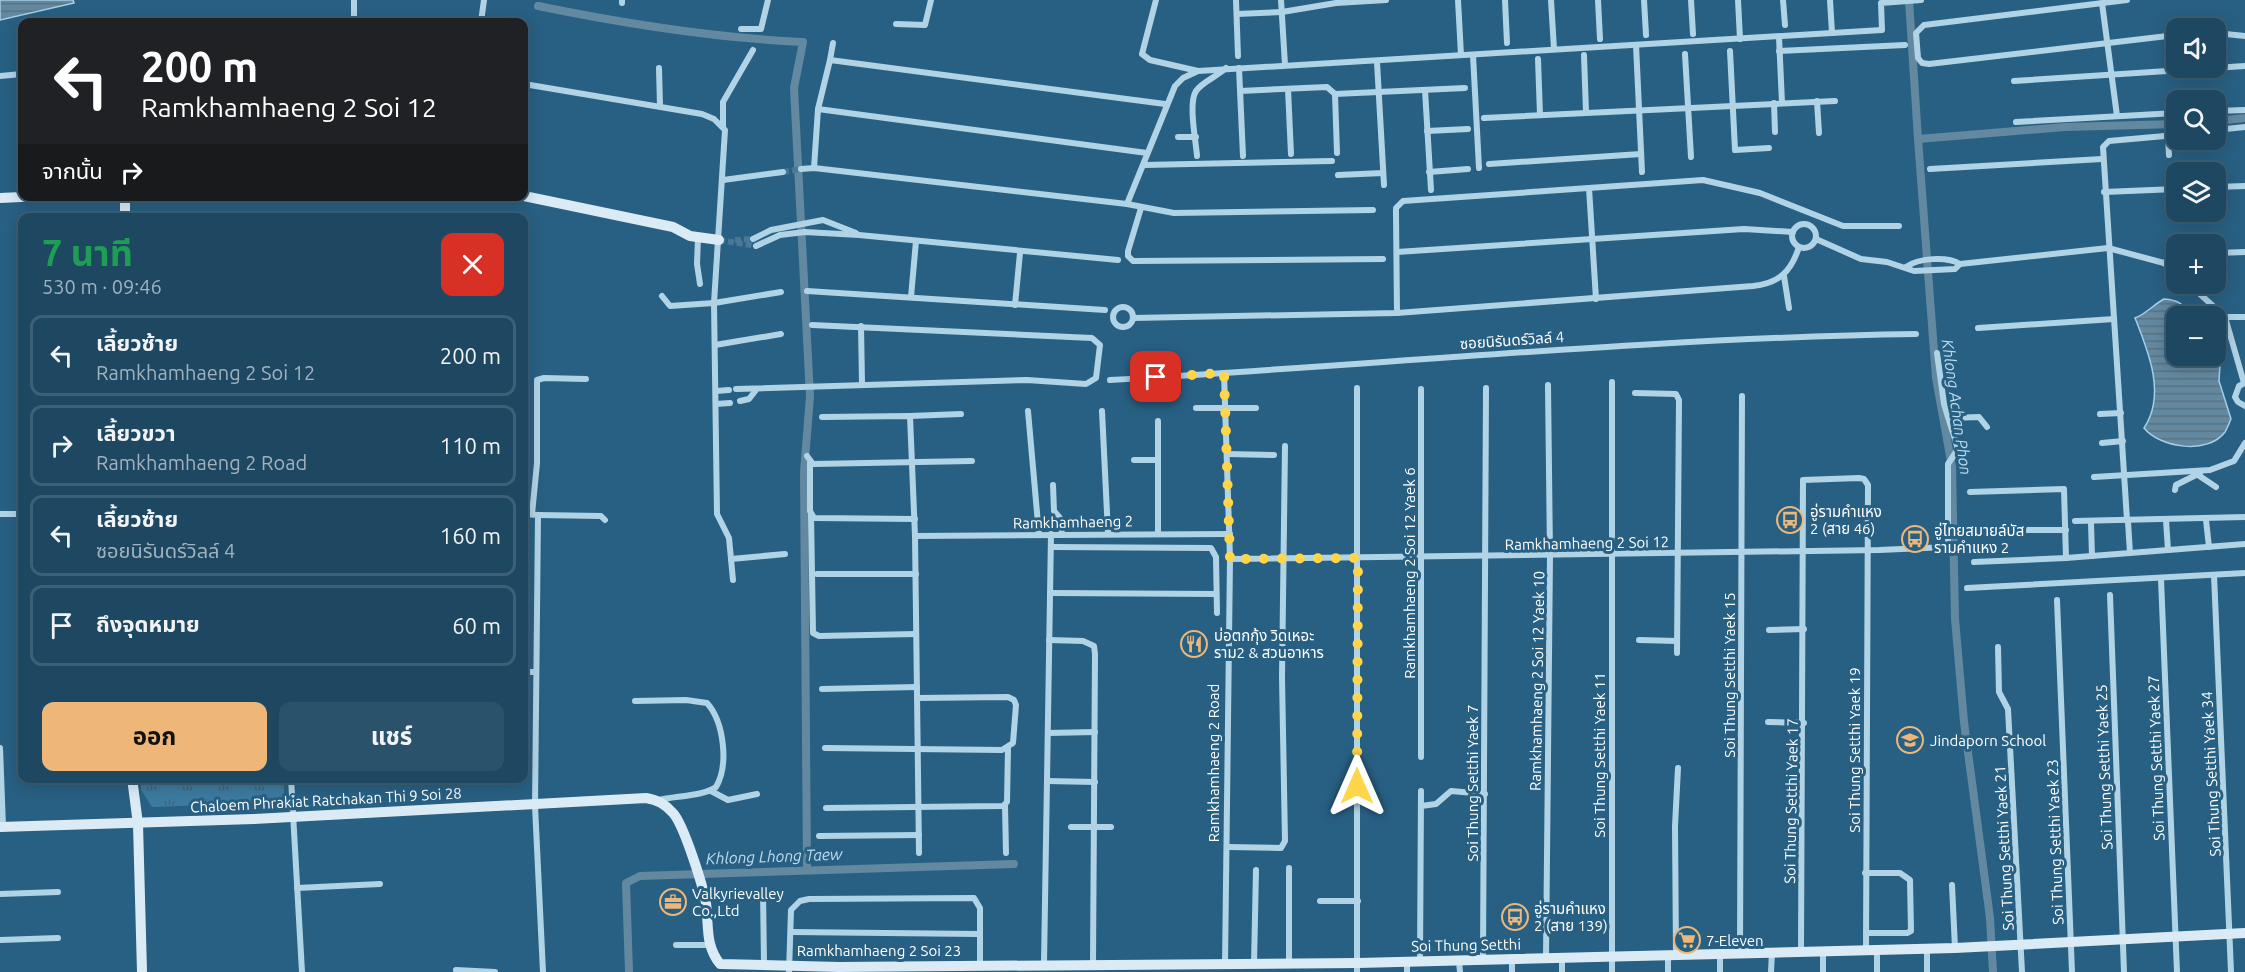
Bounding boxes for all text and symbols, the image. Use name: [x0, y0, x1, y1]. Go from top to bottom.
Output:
map controls: [2166, 18, 2226, 366]
button: sound: [2166, 18, 2226, 78]
icon: left: [42, 42, 120, 120]
text: 200 m: [141, 43, 258, 90]
button: search: [2166, 90, 2226, 150]
text: Ramkhamhaeng 2 Soi 12: [141, 92, 437, 122]
icon: right: [115, 156, 148, 189]
text: จากนั้น: [42, 158, 103, 183]
button: layers: [2166, 162, 2226, 222]
text: 7 นาที: [42, 232, 133, 273]
button: close: [441, 233, 504, 296]
button: +: [2166, 234, 2226, 294]
text: 530 m · 09:46: [42, 275, 162, 298]
button: −: [2166, 306, 2226, 366]
street label: ซอยนิรันดร์วิลล์ 4: [1459, 328, 1565, 352]
text: เลี้ยวซ้าย: [96, 330, 178, 355]
water label: Khlong Achan Phon: [1939, 338, 1975, 476]
icon: left: [45, 339, 78, 372]
text: 200 m: [440, 343, 501, 368]
pin: [1130, 351, 1181, 402]
icon: arrive: [1139, 360, 1172, 393]
text: Ramkhamhaeng 2 Soi 12: [96, 361, 315, 384]
text: เลี้ยวขวา: [96, 420, 176, 445]
icon: right: [45, 429, 78, 462]
text: 110 m: [440, 433, 501, 458]
text: Ramkhamhaeng 2 Road: [96, 451, 307, 474]
street label: Ramkhamhaeng 2 Soi 12 Yaek 6: [1401, 467, 1418, 679]
place label: อู่รามคำแหง 2 (สาย 46): [1810, 503, 1882, 537]
bus stop icon: อู่รามคำแหง 2 (สาย 46): [1775, 505, 1805, 535]
text: เลี้ยวซ้าย: [96, 506, 178, 531]
street label: Ramkhamhaeng 2: [1013, 512, 1133, 532]
icon: left: [45, 519, 78, 552]
place label: อู่ไทยสมายล์บัส รามคำแหง 2: [1934, 522, 2025, 556]
text: 160 m: [440, 523, 501, 548]
bus stop icon: อู่ไทยสมายล์บัส รามคำแหง 2: [1900, 524, 1930, 554]
street label: Ramkhamhaeng 2 Soi 12: [1505, 533, 1669, 553]
text: ซอยนิรันดร์วิลล์ 4: [96, 539, 235, 562]
street label: Ramkhamhaeng 2 Soi 12 Yaek 10: [1527, 571, 1547, 791]
street label: Soi Thung Setthi Yaek 15: [1721, 592, 1738, 758]
icon: arrive: [45, 609, 78, 642]
text: ถึงจุดหมาย: [96, 611, 200, 636]
text: 60 m: [452, 613, 501, 638]
place label: บ่อตกกุ้ง วิดเหอะ ราม2 & สวนอาหาร: [1214, 627, 1324, 661]
restaurant icon: บ่อตกกุ้ง วิดเหอะ ราม2 & สวนอาหาร: [1179, 629, 1209, 659]
street label: Soi Thung Setthi Yaek 19: [1846, 667, 1863, 833]
street label: Soi Thung Setthi Yaek 11: [1591, 672, 1608, 838]
street label: Soi Thung Setthi Yaek 27: [2145, 675, 2167, 841]
street label: Ramkhamhaeng 2 Road: [1205, 684, 1222, 842]
street label: Soi Thung Setthi Yaek 25: [2093, 684, 2115, 850]
street label: Soi Thung Setthi Yaek 34: [2198, 691, 2224, 857]
button: ออก: [42, 702, 267, 771]
button: แชร์: [279, 702, 504, 771]
street label: Soi Thung Setthi Yaek 7: [1464, 704, 1481, 862]
street label: Soi Thung Setthi Yaek 17: [1781, 718, 1801, 884]
school or university icon: Jindaporn School: [1895, 725, 1925, 755]
place label: Jindaporn School: [1930, 732, 2046, 749]
position arrow: [1325, 754, 1389, 818]
street label: Soi Thung Setthi Yaek 23: [2044, 759, 2066, 925]
street label: Soi Thung Setthi Yaek 21: [1991, 765, 2017, 931]
street label: Chaloem Phrakiat Ratchakan Thi 9 Soi 28: [190, 784, 462, 816]
water label: Khlong Lhong Taew: [705, 845, 843, 867]
place label: Valkyrievalley Co.,Ltd: [692, 885, 784, 919]
office icon: Valkyrievalley Co.,Ltd: [658, 887, 688, 917]
place label: อู่รามคำแหง 2 (สาย 139): [1534, 900, 1608, 934]
bus stop icon: อู่รามคำแหง 2 (สาย 139): [1500, 902, 1530, 932]
supermarket icon: 7-Eleven: [1672, 925, 1702, 955]
place label: 7-Eleven: [1706, 932, 1764, 949]
street label: Soi Thung Setthi: [1411, 936, 1521, 954]
street label: Ramkhamhaeng 2 Soi 23: [797, 942, 961, 959]

